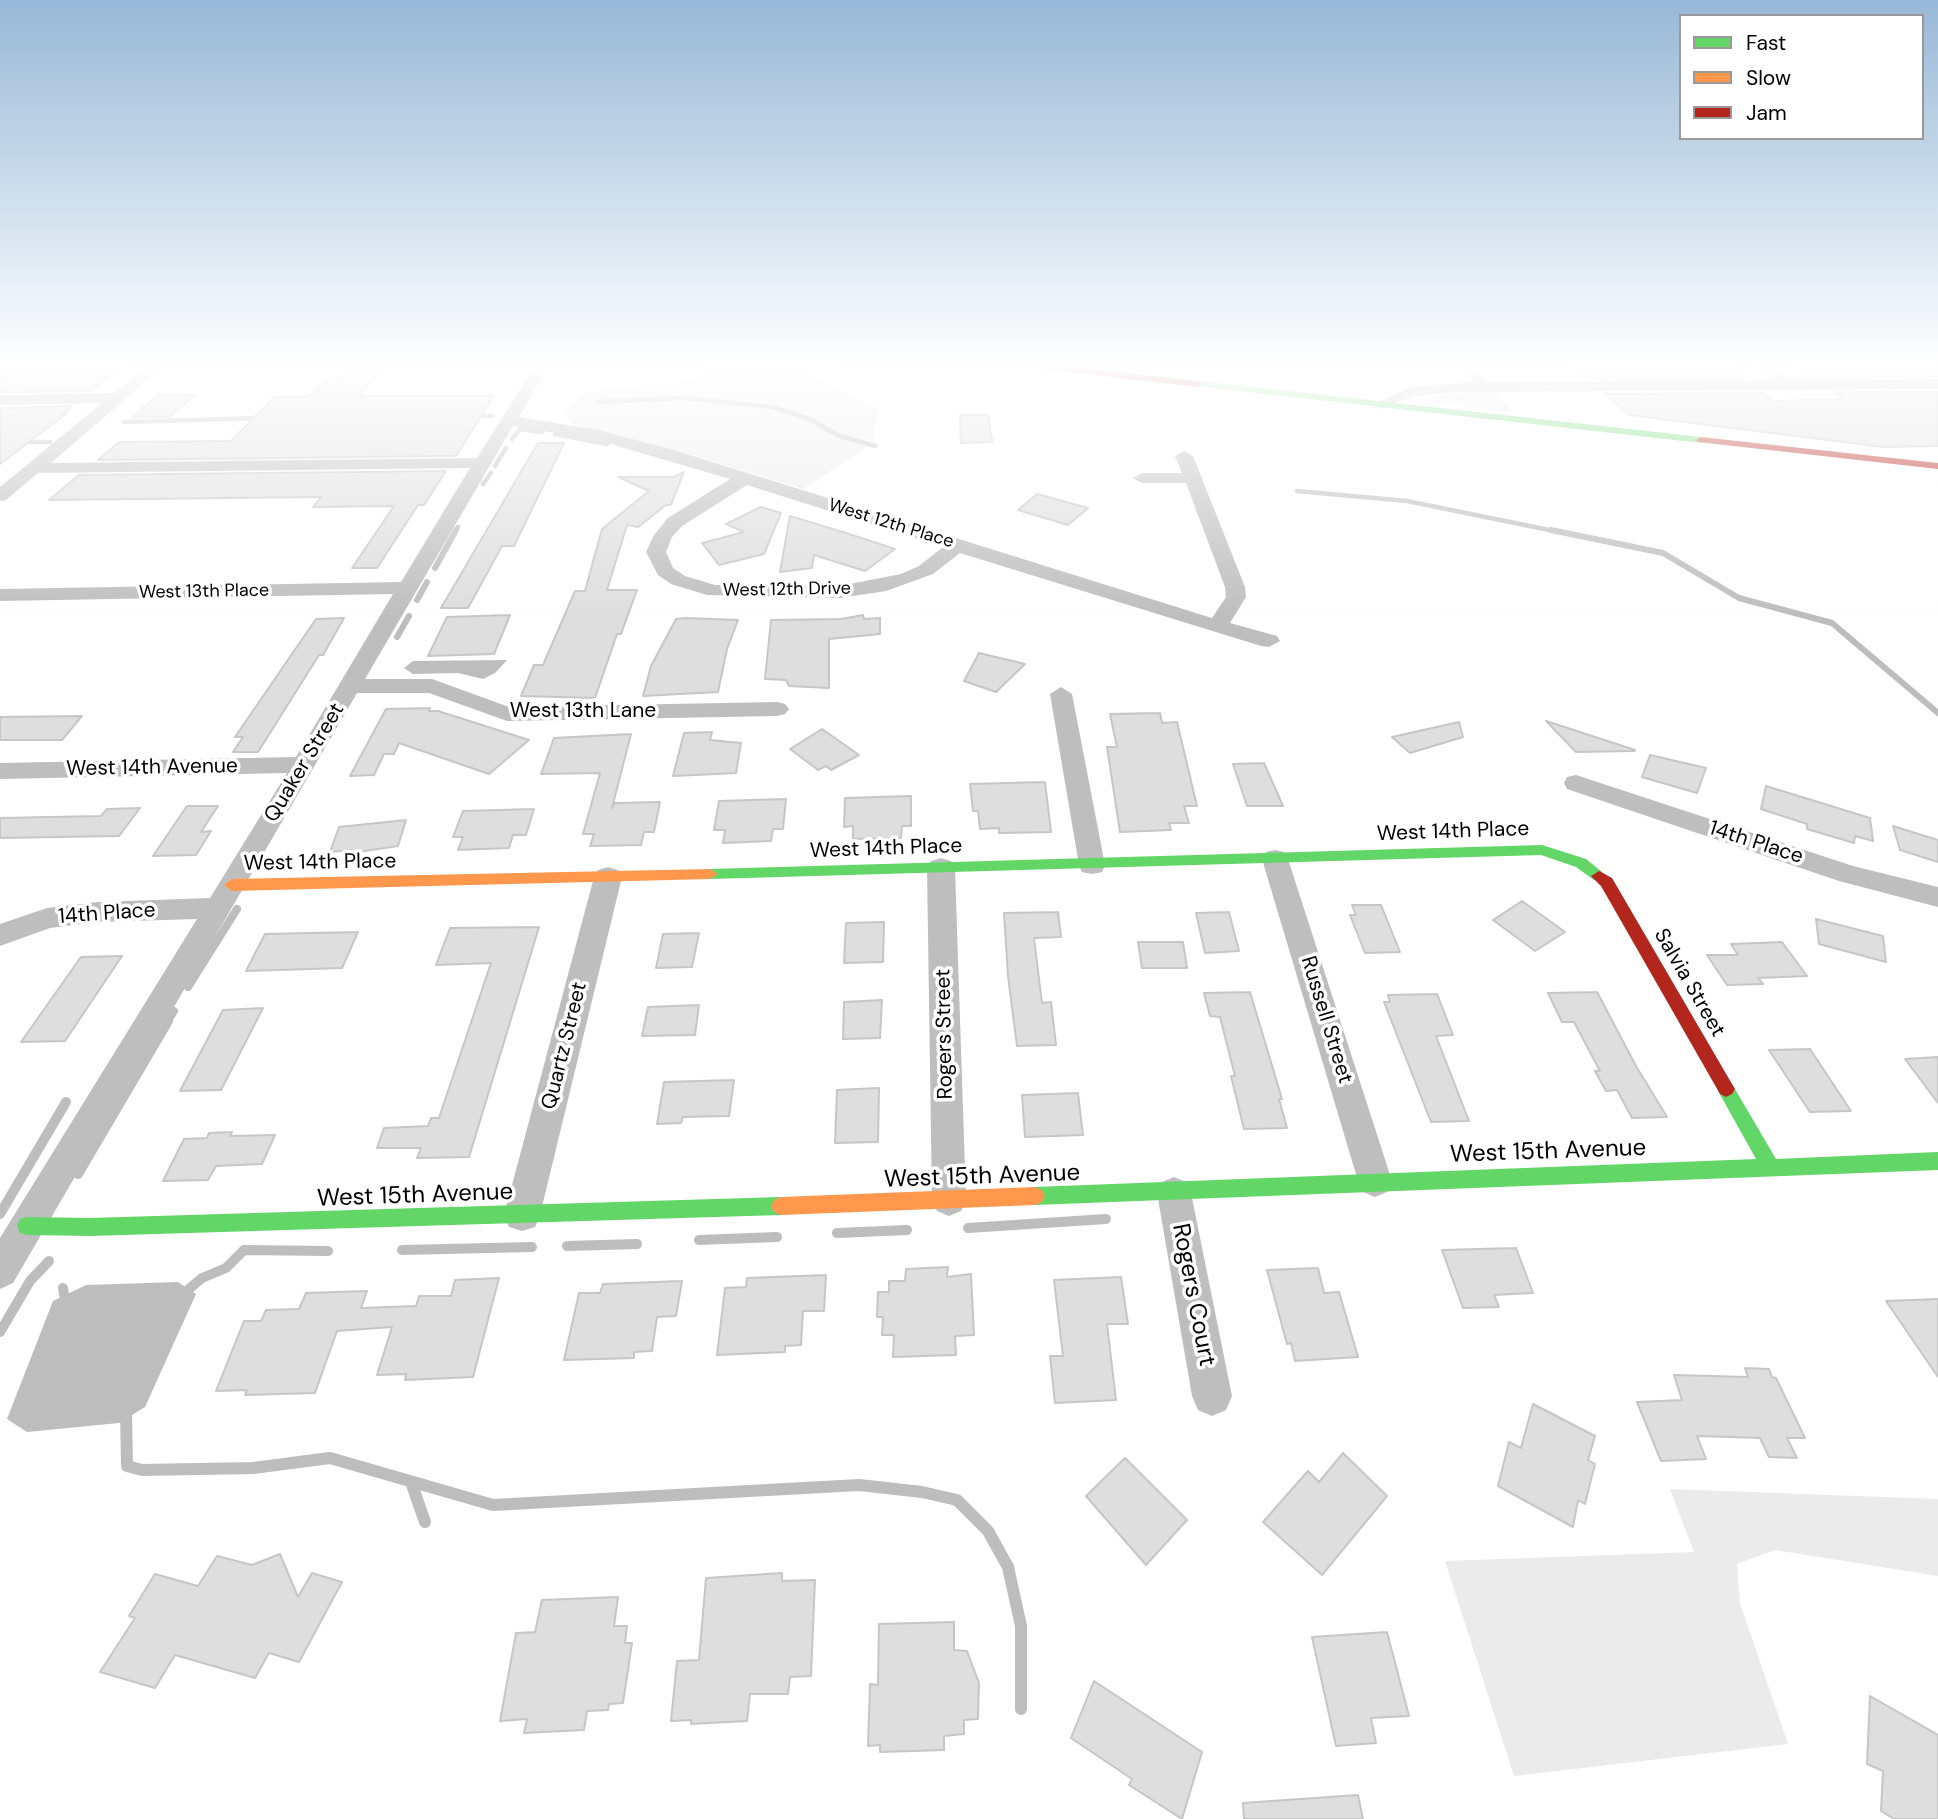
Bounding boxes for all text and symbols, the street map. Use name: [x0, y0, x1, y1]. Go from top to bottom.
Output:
legend: [1679, 14, 1924, 140]
text: Fast: [1746, 29, 1786, 57]
text: Slow: [1746, 64, 1791, 92]
text: Jam: [1746, 99, 1787, 127]
street label: West 12th Place: [826, 495, 956, 553]
street label: West 12th Drive: [723, 578, 851, 602]
street label: West 13th Place: [139, 580, 269, 604]
street label: West 13th Lane: [510, 698, 656, 724]
street label: Quaker Street: [260, 699, 350, 827]
street label: West 14th Avenue: [66, 754, 238, 782]
street label: 14th Place: [1706, 816, 1806, 870]
street label: West 14th Place: [1376, 817, 1530, 847]
street label: West 14th Place: [809, 834, 963, 864]
street label: West 14th Place: [244, 849, 396, 877]
street label: 14th Place: [58, 898, 156, 930]
street label: Salvia Street: [1648, 924, 1730, 1042]
street label: Russell Street: [1295, 953, 1357, 1087]
street label: Rogers Street: [931, 969, 959, 1099]
street label: Quartz Street: [537, 980, 593, 1112]
street label: West 15th Avenue: [1449, 1134, 1647, 1170]
street label: West 15th Avenue: [883, 1159, 1081, 1195]
street label: West 15th Avenue: [316, 1178, 514, 1214]
street label: Rogers Court: [1165, 1221, 1221, 1369]

